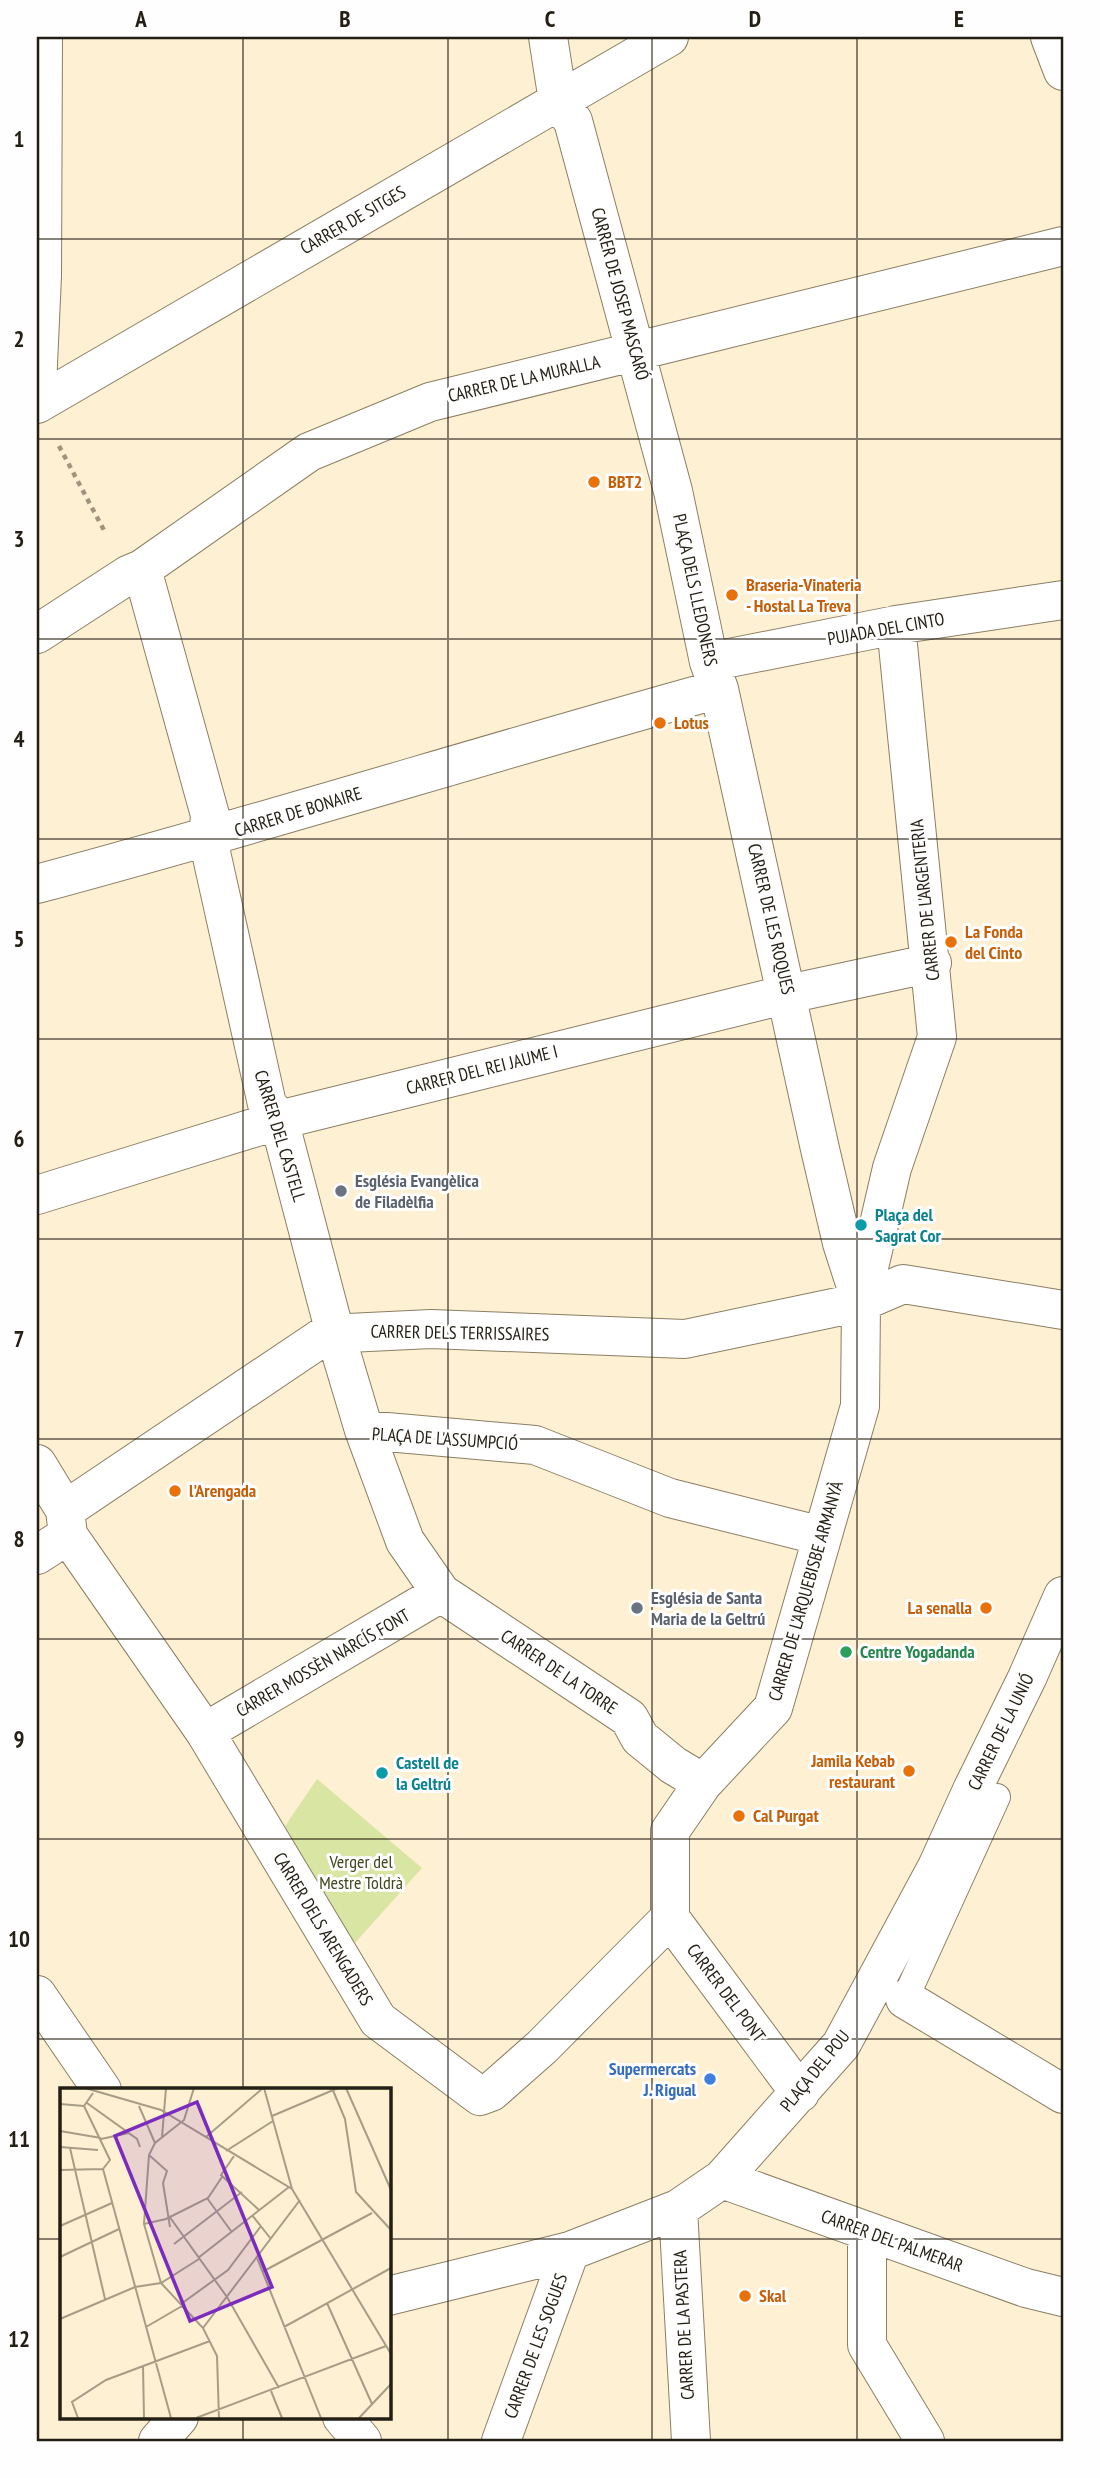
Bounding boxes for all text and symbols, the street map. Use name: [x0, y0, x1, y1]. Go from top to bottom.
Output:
text: A: [134, 4, 147, 33]
text: B: [339, 4, 351, 33]
text: C: [545, 4, 556, 33]
text: D: [749, 4, 761, 33]
text: E: [954, 4, 964, 33]
text: 1: [14, 124, 25, 153]
street label: CARRER DE SITGES: [296, 180, 410, 259]
street label: CARRER DE JOSEP MASCARÓ: [586, 205, 655, 383]
text: 2: [14, 324, 25, 353]
street label: CARRER DE LA MURALLA: [446, 350, 603, 407]
place label: BBT2: [608, 470, 642, 493]
marker: BBT2: [586, 474, 602, 490]
street label: PLAÇA DELS LLEDONERS: [668, 512, 723, 669]
text: 3: [14, 524, 25, 553]
place label: Braseria-Vinateria - Hostal La Treva: [746, 573, 862, 617]
marker: Braseria-Vinateria - Hostal La Treva: [724, 587, 740, 603]
street label: PUJADA DEL CINTO: [826, 607, 946, 650]
place label: Lotus: [674, 711, 709, 734]
marker: Lotus: [652, 715, 668, 731]
text: 4: [14, 724, 25, 753]
street label: CARRER DE BONAIRE: [231, 781, 364, 842]
street label: CARRER DE L'ARGENTERIA: [905, 818, 944, 982]
street label: CARRER DE LES ROQUES: [743, 841, 800, 997]
place label: La Fonda del Cinto: [965, 920, 1023, 964]
text: 5: [14, 924, 25, 953]
marker: La Fonda del Cinto: [943, 934, 959, 950]
street label: CARRER DEL REI JAUME I: [404, 1040, 560, 1099]
street label: CARRER DEL CASTELL: [250, 1067, 312, 1205]
text: 6: [14, 1124, 25, 1153]
place label: Església Evangèlica de Filadèlfia: [355, 1169, 479, 1213]
marker: Església Evangèlica de Filadèlfia: [333, 1183, 349, 1199]
place label: Plaça del Sagrat Cor: [875, 1203, 941, 1247]
marker: Plaça del Sagrat Cor: [853, 1217, 869, 1233]
street label: CARRER DELS TERRISSAIRES: [370, 1319, 550, 1346]
text: 7: [14, 1324, 25, 1353]
street label: PLAÇA DE L'ASSUMPCIÓ: [371, 1422, 519, 1455]
street label: CARRER DE L'ARQUEBISBE ARMANYÀ: [763, 1478, 848, 1704]
place label: l'Arengada: [189, 1479, 256, 1502]
marker: l'Arengada: [167, 1483, 183, 1499]
text: 8: [14, 1524, 25, 1553]
place label: Església de Santa Maria de la Geltrú: [651, 1586, 765, 1630]
place label: La senalla: [908, 1596, 972, 1619]
marker: Església de Santa Maria de la Geltrú: [629, 1600, 645, 1616]
marker: La senalla: [978, 1600, 994, 1616]
street label: CARRER MOSSÈN NARCÍS FONT: [232, 1603, 414, 1722]
street label: CARRER DE LA TORRE: [497, 1624, 622, 1719]
place label: Centre Yogadanda: [860, 1640, 975, 1663]
marker: Centre Yogadanda: [838, 1644, 854, 1660]
street label: CARRER DE LA UNIÓ: [962, 1669, 1039, 1794]
text: 9: [14, 1724, 25, 1753]
place label: Jamila Kebab restaurant: [810, 1749, 896, 1793]
place label: Castell de la Geltrú: [396, 1751, 459, 1795]
marker: Jamila Kebab restaurant: [901, 1763, 917, 1779]
marker: Castell de la Geltrú: [374, 1765, 390, 1781]
place label: Cal Purgat: [753, 1804, 819, 1827]
marker: Cal Purgat: [731, 1808, 747, 1824]
street label: CARRER DELS ARENGADERS: [269, 1848, 378, 2010]
park label: Verger del Mestre Toldrà: [319, 1850, 403, 1894]
text: 10: [8, 1924, 30, 1953]
street label: CARRER DEL PONT: [682, 1939, 771, 2046]
street label: PLAÇA DEL POU: [775, 2025, 854, 2116]
place label: Supermercats J. Rigual: [609, 2057, 697, 2101]
marker: Supermercats J. Rigual: [702, 2071, 718, 2087]
inset map: [60, 2088, 390, 2418]
text: 11: [8, 2124, 30, 2153]
street label: CARRER DEL PALMERAR: [818, 2204, 967, 2277]
street label: CARRER DE LA PASTERA: [668, 2249, 699, 2401]
street label: CARRER DE LES SOGUES: [499, 2270, 573, 2422]
place label: Skal: [759, 2284, 787, 2307]
marker: Skal: [737, 2288, 753, 2304]
text: 12: [8, 2324, 30, 2353]

